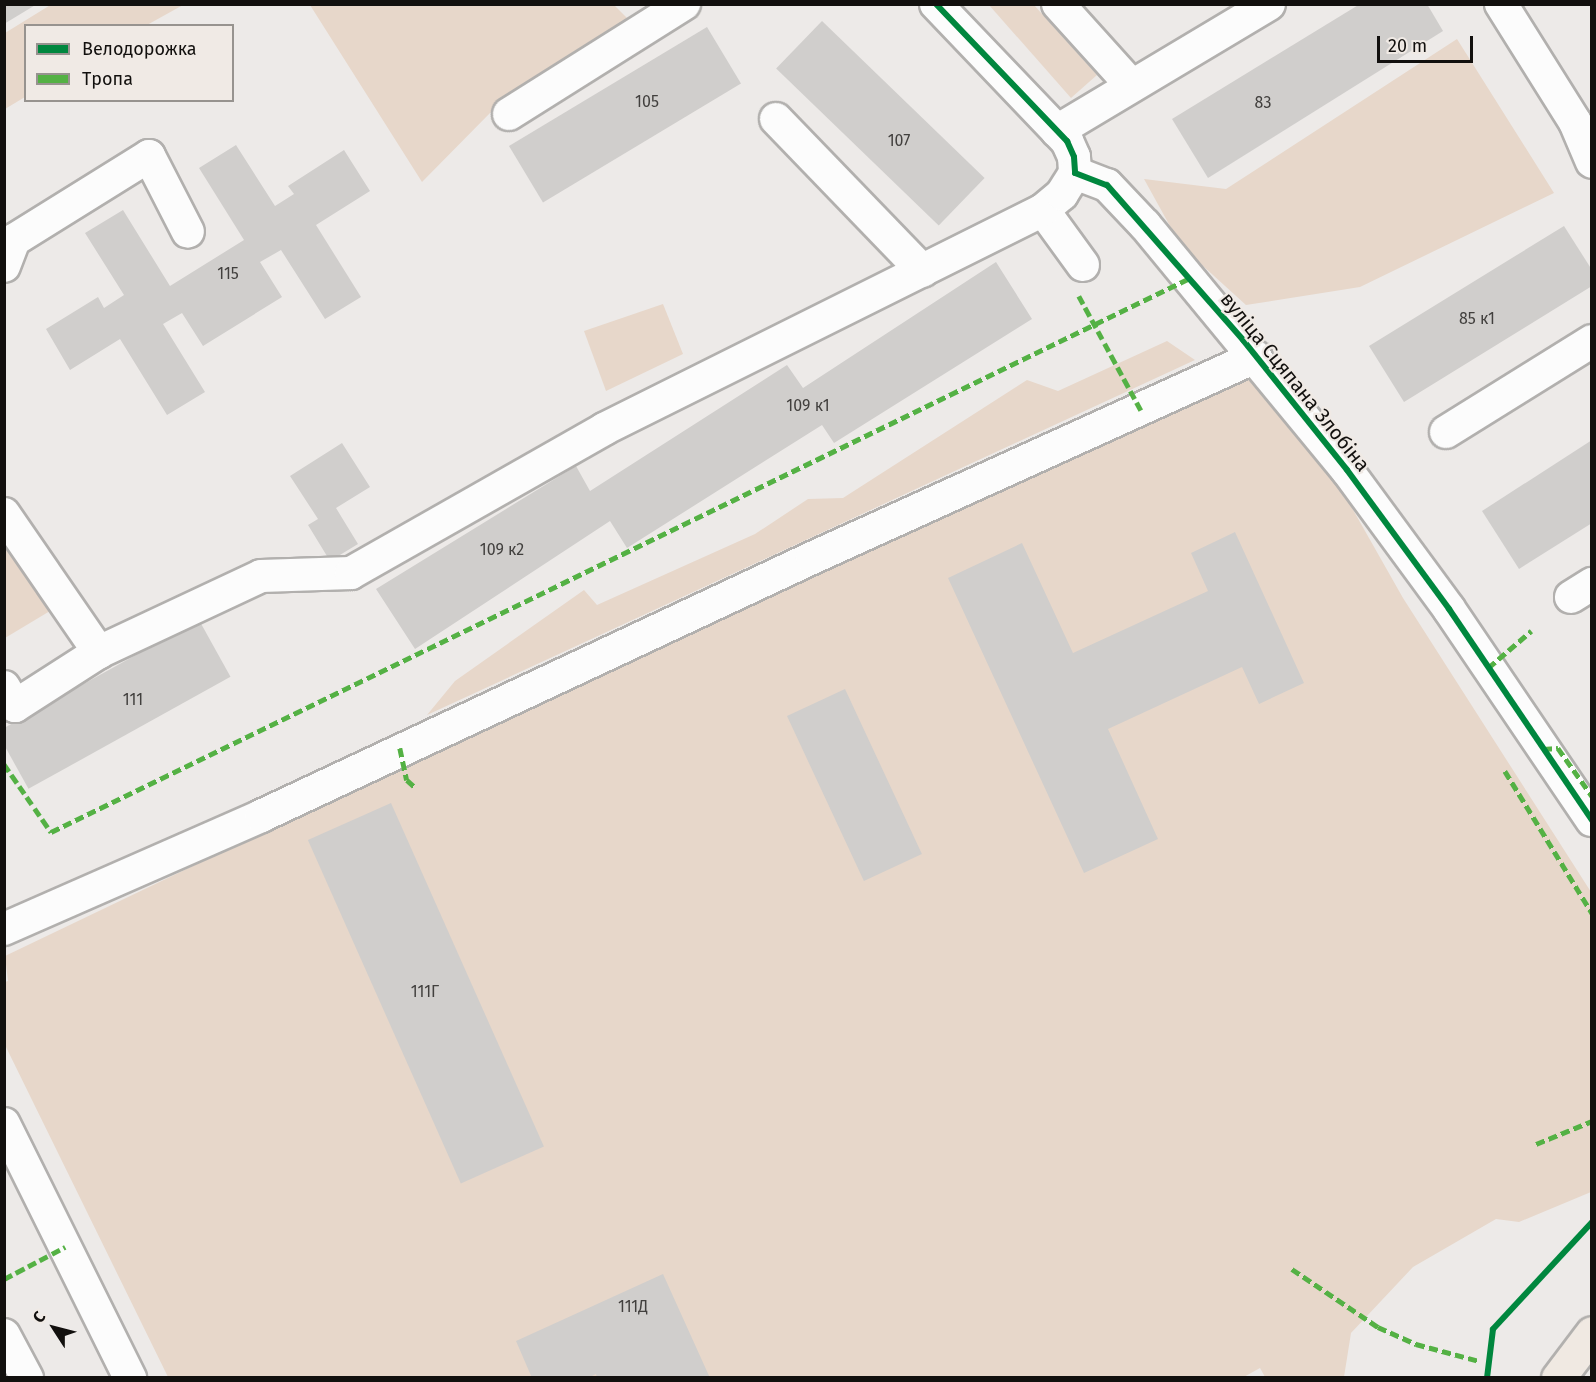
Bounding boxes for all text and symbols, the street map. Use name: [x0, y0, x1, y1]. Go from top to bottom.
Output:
legend: [24, 24, 234, 102]
scale bar: [1380, 24, 1476, 62]
text: 20 m: [1388, 35, 1427, 57]
text: Велодорожка: [82, 38, 197, 60]
text: Тропа: [82, 68, 133, 90]
house number: 105: [635, 92, 659, 112]
house number: 83: [1255, 93, 1271, 113]
house number: 107: [888, 131, 910, 151]
house number: 115: [217, 264, 239, 284]
street label: вуліца Сцяпана Злобіна: [1215, 288, 1375, 476]
house number: 85 к1: [1459, 309, 1495, 329]
house number: 109 к1: [786, 396, 830, 416]
house number: 109 к2: [480, 540, 524, 560]
house number: 111: [123, 690, 143, 710]
house number: 111Г: [411, 982, 439, 1002]
house number: 111Д: [618, 1297, 648, 1317]
north arrow: [24, 1298, 84, 1358]
text: С: [29, 1308, 49, 1326]

